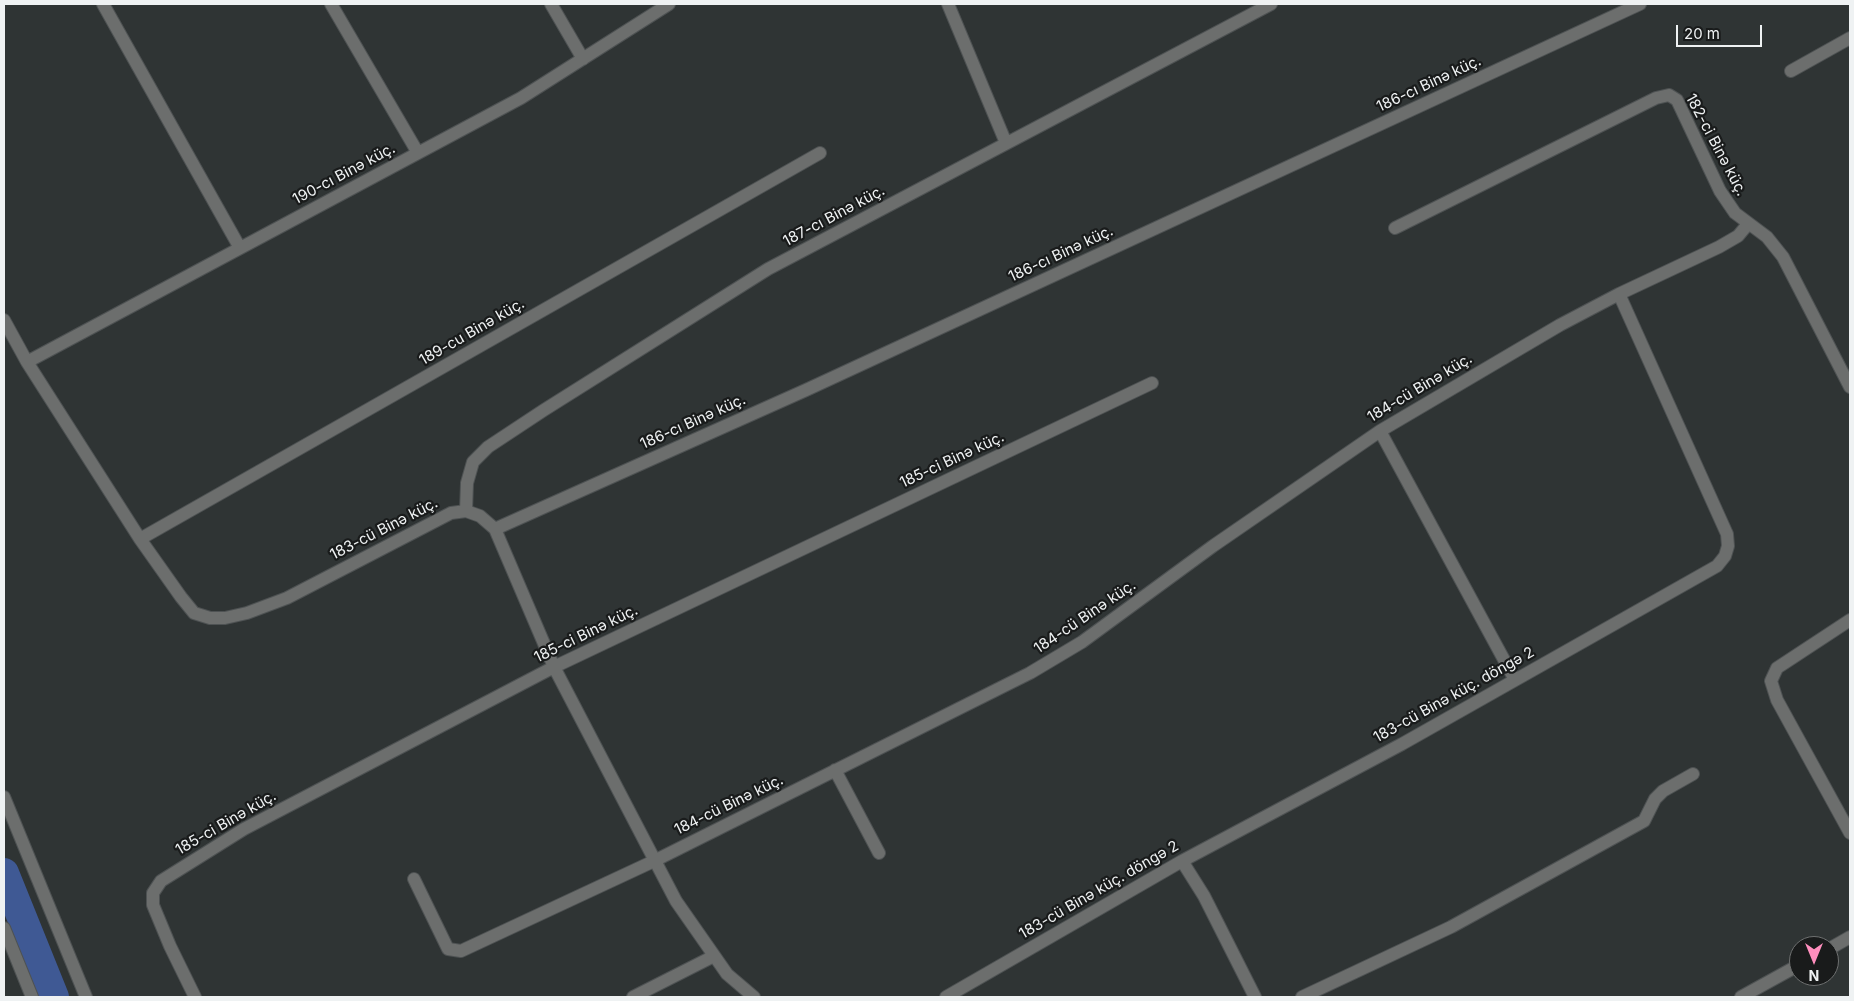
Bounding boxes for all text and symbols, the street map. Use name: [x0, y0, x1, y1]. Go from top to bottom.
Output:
scale bar: [1679, 15, 1765, 47]
text: 20 m: [1684, 24, 1720, 43]
street label: 186-cı Binə küç.: [1374, 52, 1484, 116]
street label: 182-ci Binə küç.: [1682, 91, 1750, 199]
street label: 190-cı Binə küç.: [290, 139, 398, 209]
street label: 187-cı Binə küç.: [780, 182, 888, 250]
street label: 186-cı Binə küç.: [1006, 222, 1116, 286]
street label: 189-cu Binə küç.: [416, 295, 528, 369]
street label: 184-cü Binə küç.: [1364, 350, 1476, 426]
street label: 186-cı Binə küç.: [638, 391, 748, 453]
street label: 185-ci Binə küç.: [897, 428, 1007, 492]
street label: 183-cü Binə küç.: [327, 494, 441, 564]
street label: 184-cü Binə küç.: [1031, 576, 1139, 658]
street label: 185-ci Binə küç.: [531, 601, 641, 667]
street label: 183-cü Binə küç. döngə 2: [1370, 643, 1538, 747]
street label: 184-cü Binə küç.: [672, 771, 786, 839]
street label: 185-ci Binə küç.: [173, 787, 279, 859]
street label: 183-cü Binə küç. döngə 2: [1016, 837, 1182, 943]
north arrow: [1789, 936, 1839, 986]
text: N: [1809, 967, 1819, 984]

